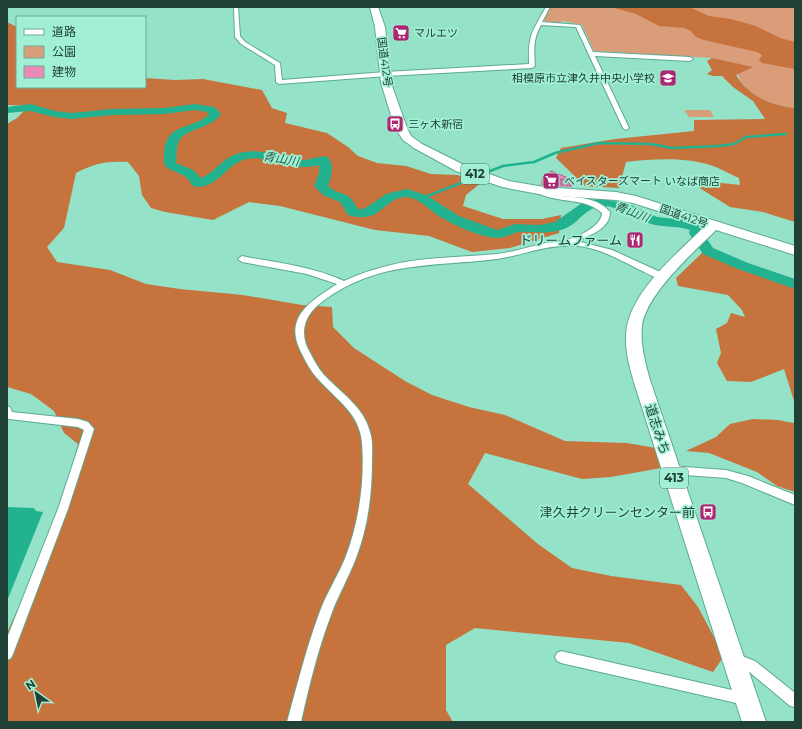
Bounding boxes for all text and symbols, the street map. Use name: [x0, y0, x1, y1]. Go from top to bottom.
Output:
legend: [16, 16, 146, 88]
supermarket icon: マルエツ: [391, 23, 411, 43]
text: 道路: [52, 24, 76, 39]
place label: マルエツ: [414, 26, 458, 40]
street label: 国道412号: [375, 36, 395, 88]
text: 公園: [52, 44, 76, 59]
text: 建物: [52, 64, 76, 79]
school or university icon: 相模原市立津久井中央小学校: [658, 68, 678, 88]
place label: 相模原市立津久井中央小学校: [512, 71, 655, 85]
bus stop icon: 三ヶ木新宿: [385, 114, 405, 134]
place label: 三ヶ木新宿: [408, 117, 463, 131]
water label: 青山川: [262, 148, 302, 169]
road number: 412: [461, 164, 489, 184]
supermarket icon: ベイスターズマート いなば商店: [541, 171, 561, 191]
place label: ベイスターズマート いなば商店: [564, 174, 720, 188]
water label: 青山川: [613, 198, 654, 226]
street label: 国道412号: [658, 201, 710, 231]
restaurant icon: ドリームファーム: [625, 230, 645, 250]
place label: ドリームファーム: [520, 232, 622, 248]
street label: 道志みち: [642, 402, 674, 456]
road number: 413: [660, 468, 688, 488]
bus stop icon: 津久井クリーンセンター前: [698, 502, 718, 522]
place label: 津久井クリーンセンター前: [540, 504, 695, 520]
north arrow: [16, 673, 56, 713]
text: N: [23, 676, 38, 693]

